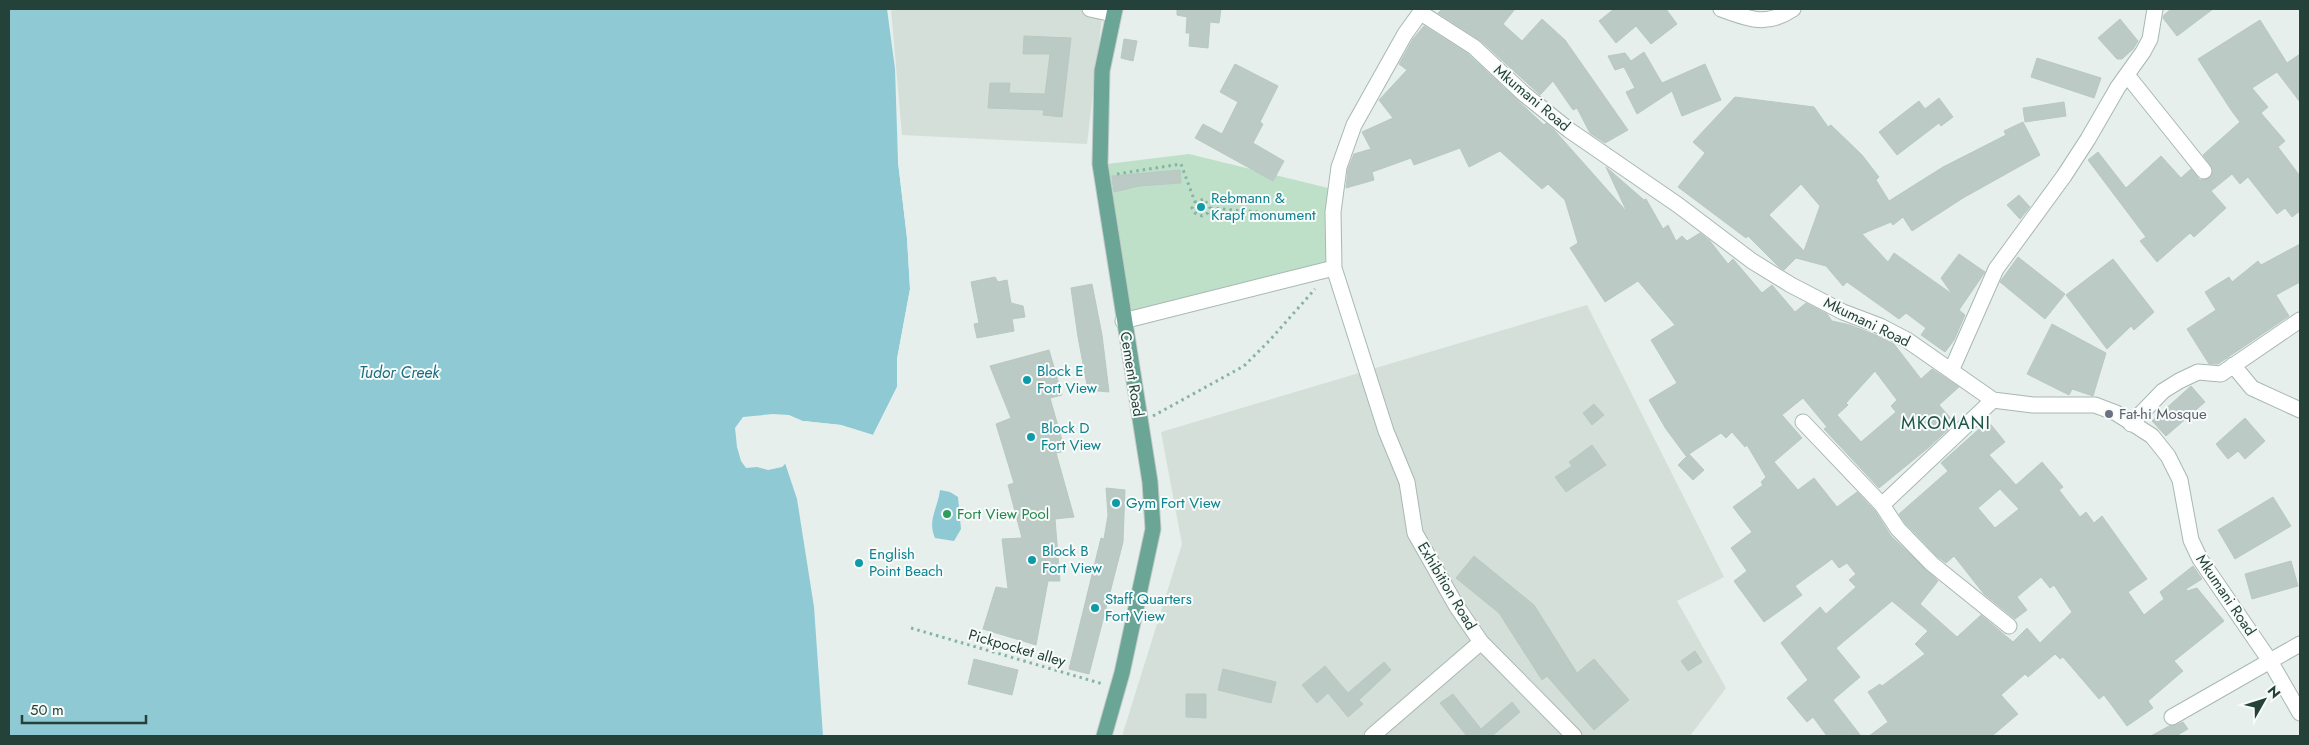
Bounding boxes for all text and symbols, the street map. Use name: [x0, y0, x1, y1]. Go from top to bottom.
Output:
street label: Mkumani Road: [1489, 59, 1575, 137]
place label: Rebmann & Krapf monument: [1211, 187, 1316, 226]
marker: Rebmann & Krapf monument: [1195, 201, 1207, 213]
street label: Mkumani Road: [1820, 292, 1914, 352]
street label: Cement Road: [1114, 330, 1150, 418]
place label: Block E Fort View: [1037, 360, 1098, 399]
water label: Tudor Creek: [359, 361, 440, 384]
marker: Block E Fort View: [1021, 374, 1033, 386]
place label: Fat-hi Mosque: [2119, 403, 2207, 425]
marker: Fat-hi Mosque: [2103, 408, 2115, 420]
district label: MKOMANI: [1901, 410, 1991, 436]
place label: Block D Fort View: [1041, 417, 1102, 456]
marker: Block D Fort View: [1025, 431, 1037, 443]
place label: Gym Fort View: [1126, 492, 1221, 514]
marker: Gym Fort View: [1110, 497, 1122, 509]
place label: Fort View Pool: [957, 503, 1049, 525]
marker: Fort View Pool: [941, 508, 953, 520]
street label: Exhibition Road: [1412, 538, 1482, 634]
place label: Block B Fort View: [1042, 540, 1103, 579]
place label: English Point Beach: [869, 543, 943, 582]
street label: Mkumani Road: [2191, 550, 2261, 640]
marker: Block B Fort View: [1026, 554, 1038, 566]
marker: English Point Beach: [853, 557, 865, 569]
place label: Staff Quarters Fort View: [1105, 588, 1192, 627]
marker: Staff Quarters Fort View: [1089, 602, 1101, 614]
street label: Pickpocket alley: [966, 624, 1069, 672]
north arrow: [2239, 675, 2289, 725]
text: N: [2263, 681, 2285, 702]
scale bar: [22, 692, 146, 724]
text: 50 m: [30, 699, 64, 721]

